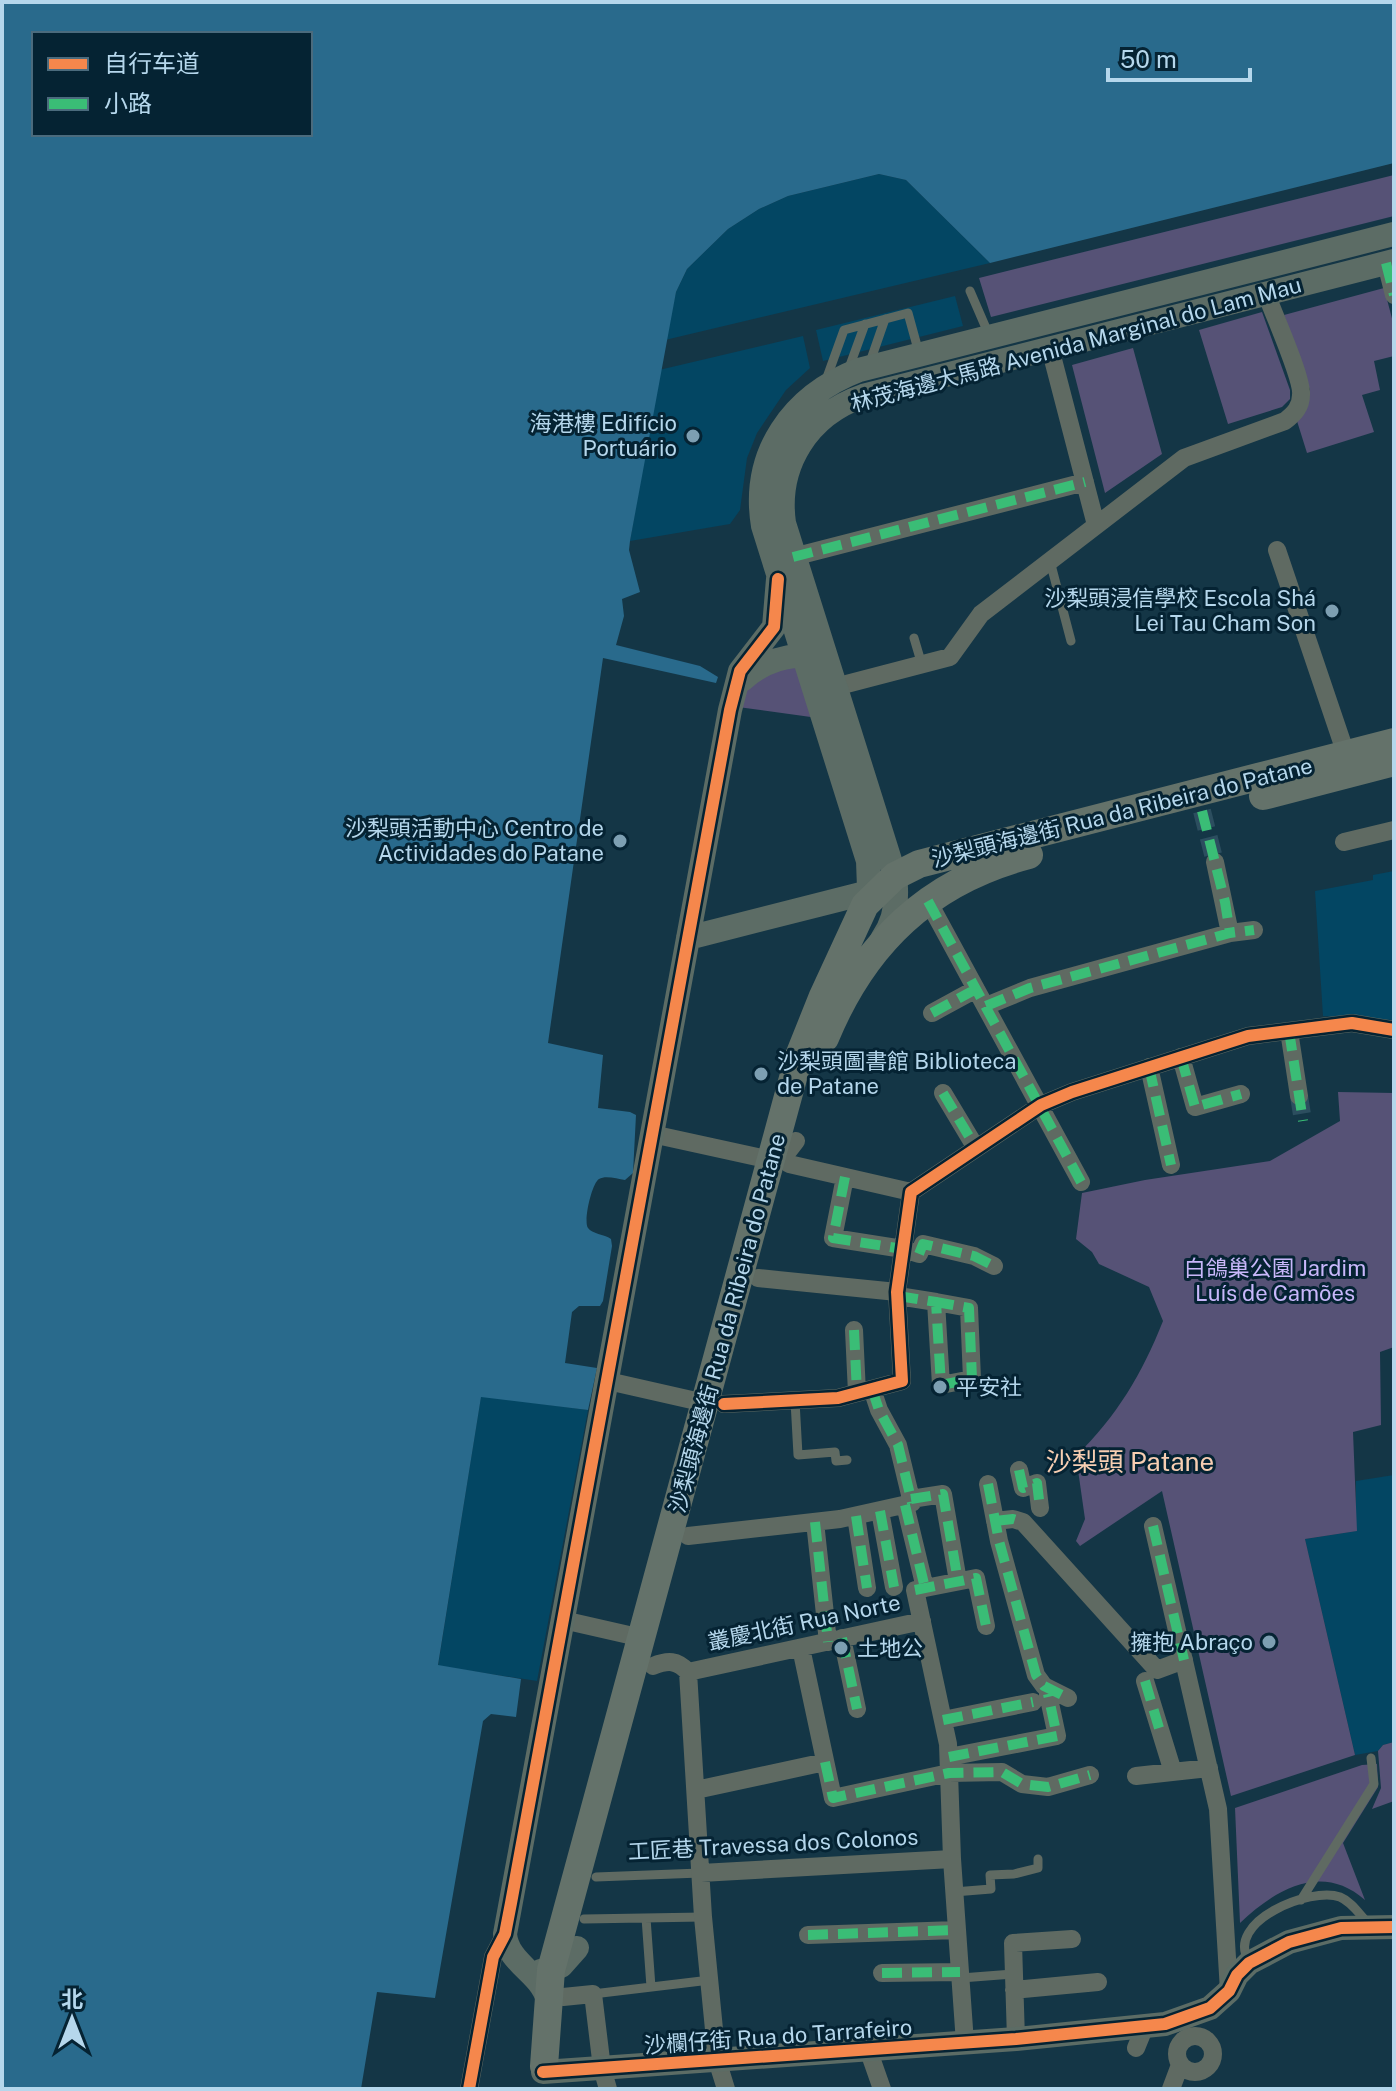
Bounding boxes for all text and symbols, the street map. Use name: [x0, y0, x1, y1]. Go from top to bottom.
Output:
legend: [32, 32, 312, 136]
scale bar: [1108, 32, 1250, 82]
text: 50 m: [1120, 45, 1177, 73]
text: 自行车道: [104, 49, 200, 77]
text: 小路: [104, 89, 152, 117]
street label: 林茂海邊大馬路 Avenida Marginal do Lam Mau: [848, 271, 1304, 417]
place label: 海港樓 Edifício Portuário: [530, 410, 677, 461]
marker: 海港樓 Edifício Portuário: [684, 427, 702, 445]
place label: 沙梨頭浸信學校 Escola Shá Lei Tau Cham Son: [1044, 585, 1316, 636]
marker: 沙梨頭浸信學校 Escola Shá Lei Tau Cham Son: [1323, 602, 1341, 620]
street label: 沙梨頭海邊街 Rua da Ribeira do Patane: [929, 752, 1315, 872]
place label: 沙梨頭活動中心 Centro de Actividades do Patane: [345, 815, 604, 866]
marker: 沙梨頭活動中心 Centro de Actividades do Patane: [611, 832, 629, 850]
place label: 沙梨頭圖書館 Biblioteca de Patane: [777, 1048, 1016, 1099]
marker: 沙梨頭圖書館 Biblioteca de Patane: [752, 1065, 770, 1083]
street label: 沙梨頭海邊街 Rua da Ribeira do Patane: [664, 1130, 790, 1516]
park label: 白鴿巢公園 Jardim Luís de Camões: [1184, 1255, 1366, 1306]
place label: 平安社: [956, 1374, 1022, 1400]
marker: 平安社: [931, 1378, 949, 1396]
district label: 沙梨頭 Patane: [1046, 1446, 1214, 1477]
street label: 叢慶北街 Rua Norte: [705, 1589, 903, 1655]
place label: 擁抱 Abraço: [1130, 1629, 1253, 1655]
marker: 擁抱 Abraço: [1260, 1633, 1278, 1651]
place label: 土地公: [857, 1635, 923, 1661]
marker: 土地公: [832, 1639, 850, 1657]
street label: 工匠巷 Travessa dos Colonos: [627, 1823, 919, 1865]
north arrow: [32, 1979, 112, 2059]
text: 北: [61, 1986, 83, 2012]
street label: 沙欄仔街 Rua do Tarrafeiro: [643, 2014, 913, 2058]

